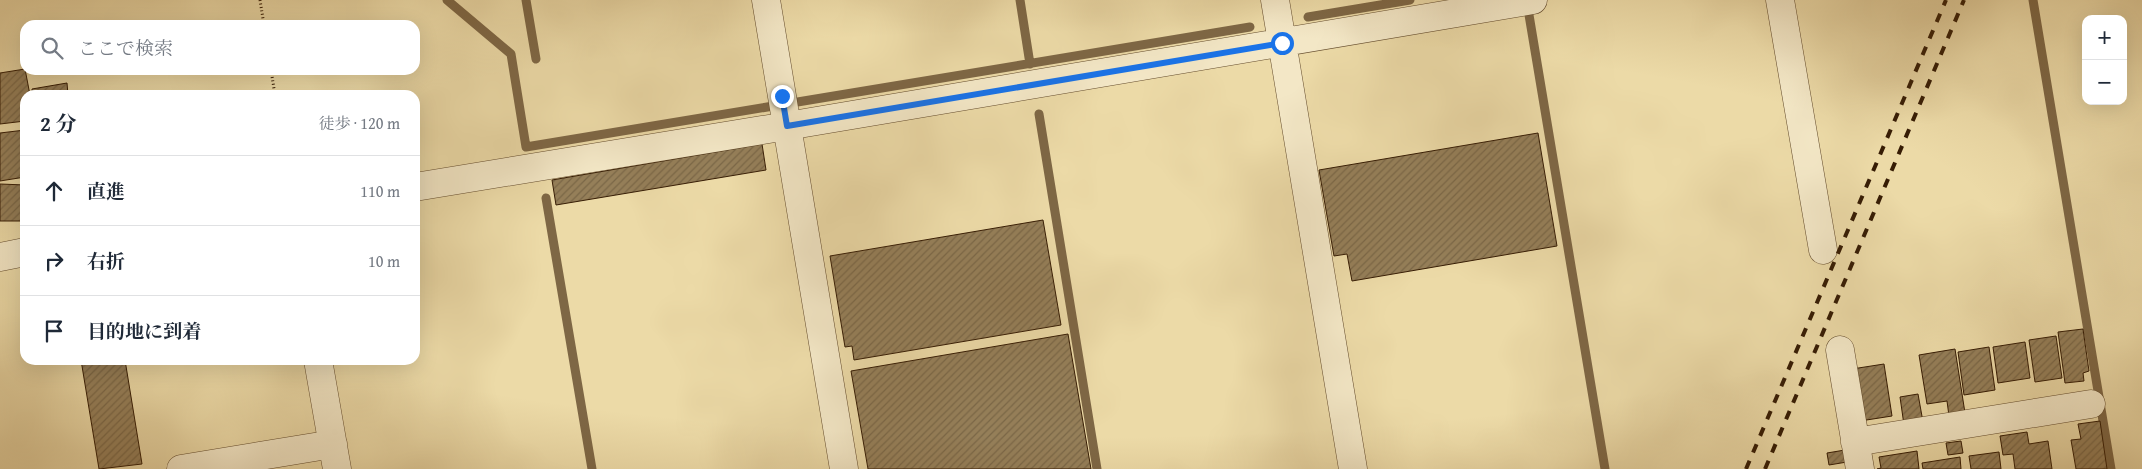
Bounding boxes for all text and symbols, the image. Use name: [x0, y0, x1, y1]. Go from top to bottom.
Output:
map controls: [2082, 15, 2127, 105]
button: +: [2082, 15, 2127, 60]
search box: [20, 20, 420, 75]
route start: [1271, 32, 1294, 55]
icon: search: [38, 34, 66, 62]
text: ここで検索: [78, 34, 173, 62]
button: −: [2082, 60, 2127, 105]
route end: [771, 85, 794, 108]
text: 2 分: [40, 108, 77, 139]
text: 徒歩 · 120 m: [319, 111, 400, 135]
icon: ahead: [40, 177, 68, 205]
text: 直進: [87, 177, 125, 205]
text: 110 m: [360, 179, 400, 203]
icon: right: [40, 247, 68, 275]
text: 右折: [87, 247, 125, 275]
text: 10 m: [368, 249, 400, 273]
icon: arrive: [40, 317, 68, 345]
text: 目的地に到着: [87, 317, 201, 345]

